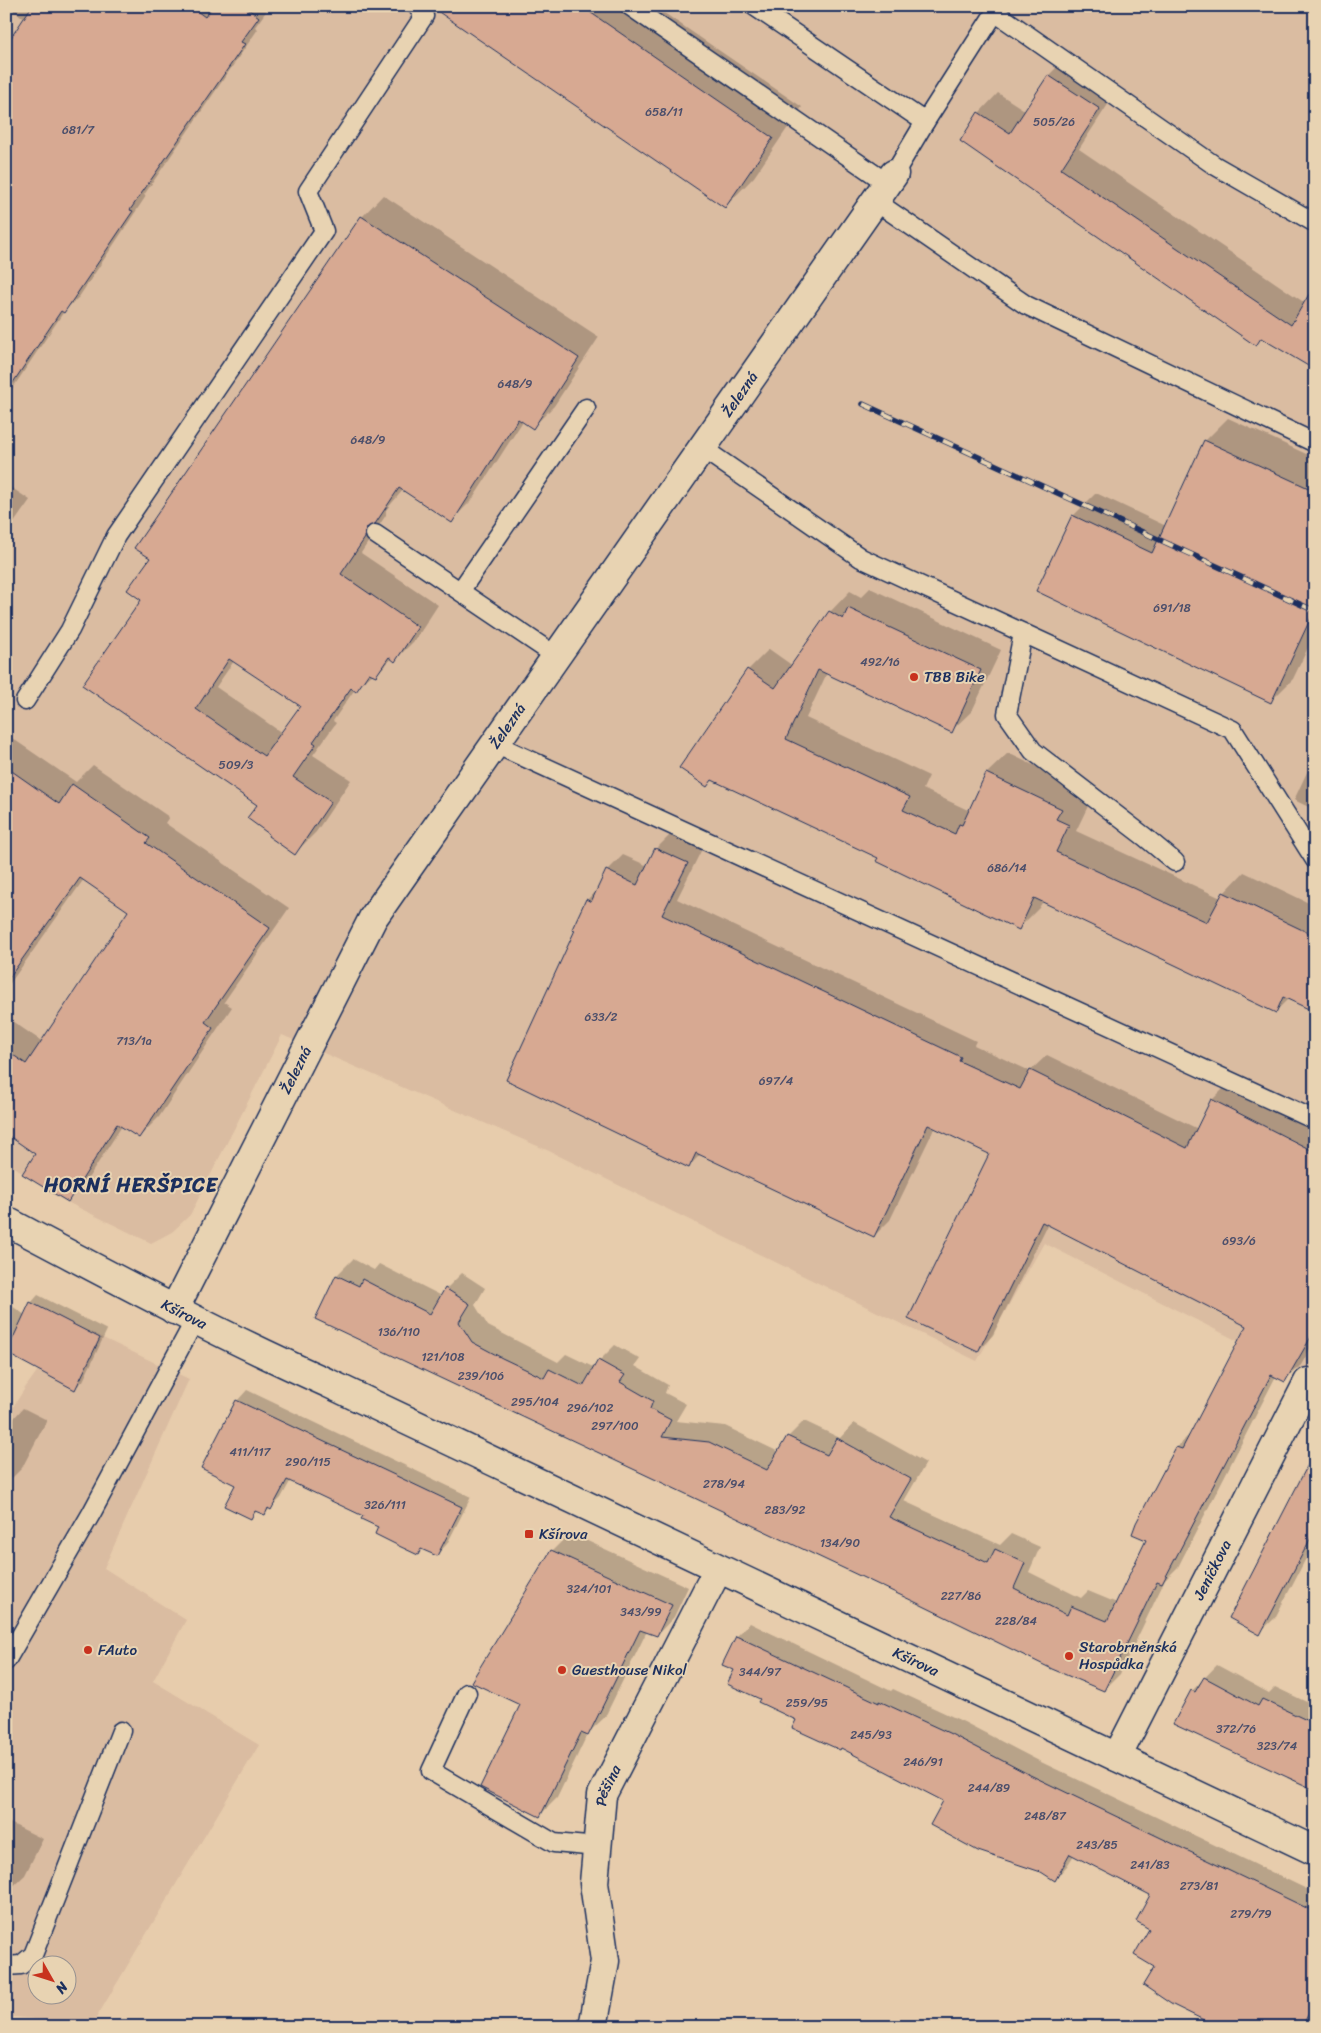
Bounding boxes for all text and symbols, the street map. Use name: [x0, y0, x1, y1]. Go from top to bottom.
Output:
house number: 658/11: [645, 101, 683, 123]
house number: 505/26: [1033, 111, 1075, 133]
house number: 681/7: [62, 119, 95, 141]
street label: Železná: [715, 366, 765, 422]
house number: 648/9: [498, 373, 532, 395]
house number: 648/9: [351, 429, 385, 451]
house number: 691/18: [1153, 597, 1191, 619]
house number: 492/16: [860, 651, 900, 673]
place label: TBB Bike: [924, 664, 985, 690]
marker: TBB Bike: [908, 671, 920, 683]
street label: Železná: [482, 697, 533, 754]
house number: 509/3: [219, 754, 254, 776]
house number: 686/14: [987, 857, 1027, 879]
house number: 633/2: [585, 1006, 618, 1028]
house number: 713/1a: [116, 1030, 152, 1052]
street label: Železná: [273, 1041, 319, 1099]
house number: 697/4: [759, 1070, 794, 1092]
district label: HORNÍ HERŠPICE: [43, 1168, 219, 1203]
house number: 693/6: [1222, 1230, 1256, 1252]
street label: Kšírova: [157, 1292, 212, 1337]
house number: 136/110: [378, 1321, 421, 1343]
house number: 121/108: [421, 1346, 465, 1368]
house number: 239/106: [458, 1365, 504, 1387]
house number: 295/104: [511, 1391, 559, 1413]
house number: 296/102: [567, 1397, 613, 1419]
house number: 297/100: [591, 1415, 639, 1437]
house number: 411/117: [230, 1441, 272, 1463]
house number: 290/115: [285, 1451, 331, 1473]
house number: 278/94: [703, 1473, 745, 1495]
house number: 326/111: [364, 1494, 406, 1516]
house number: 283/92: [765, 1499, 806, 1521]
place label: Kšírova: [539, 1521, 588, 1547]
marker: Kšírova: [523, 1528, 535, 1540]
house number: 134/90: [820, 1532, 860, 1554]
street label: Jeníčkova: [1186, 1535, 1239, 1605]
house number: 324/101: [567, 1578, 611, 1600]
house number: 227/86: [941, 1585, 982, 1607]
house number: 343/99: [620, 1601, 662, 1623]
house number: 228/84: [995, 1610, 1037, 1632]
place label: Starobrněnská Hospůdka: [1079, 1634, 1177, 1677]
place label: FAuto: [98, 1637, 137, 1663]
street label: Kšírova: [888, 1640, 944, 1684]
marker: FAuto: [82, 1644, 94, 1656]
marker: Starobrněnská Hospůdka: [1063, 1650, 1075, 1662]
place label: Guesthouse Nikol: [572, 1657, 688, 1683]
house number: 344/97: [739, 1661, 782, 1683]
marker: Guesthouse Nikol: [556, 1664, 568, 1676]
house number: 259/95: [786, 1692, 828, 1714]
house number: 372/76: [1216, 1718, 1256, 1740]
house number: 245/93: [850, 1724, 892, 1746]
house number: 323/74: [1257, 1735, 1298, 1757]
house number: 246/91: [903, 1751, 943, 1773]
street label: Pěšina: [588, 1760, 629, 1807]
house number: 244/89: [968, 1777, 1010, 1799]
house number: 248/87: [1024, 1805, 1067, 1827]
house number: 243/85: [1076, 1834, 1118, 1856]
house number: 241/83: [1130, 1854, 1170, 1876]
house number: 273/81: [1180, 1875, 1218, 1897]
house number: 279/79: [1230, 1903, 1272, 1925]
north arrow: [28, 1956, 78, 2006]
text: N: [49, 1975, 75, 2000]

